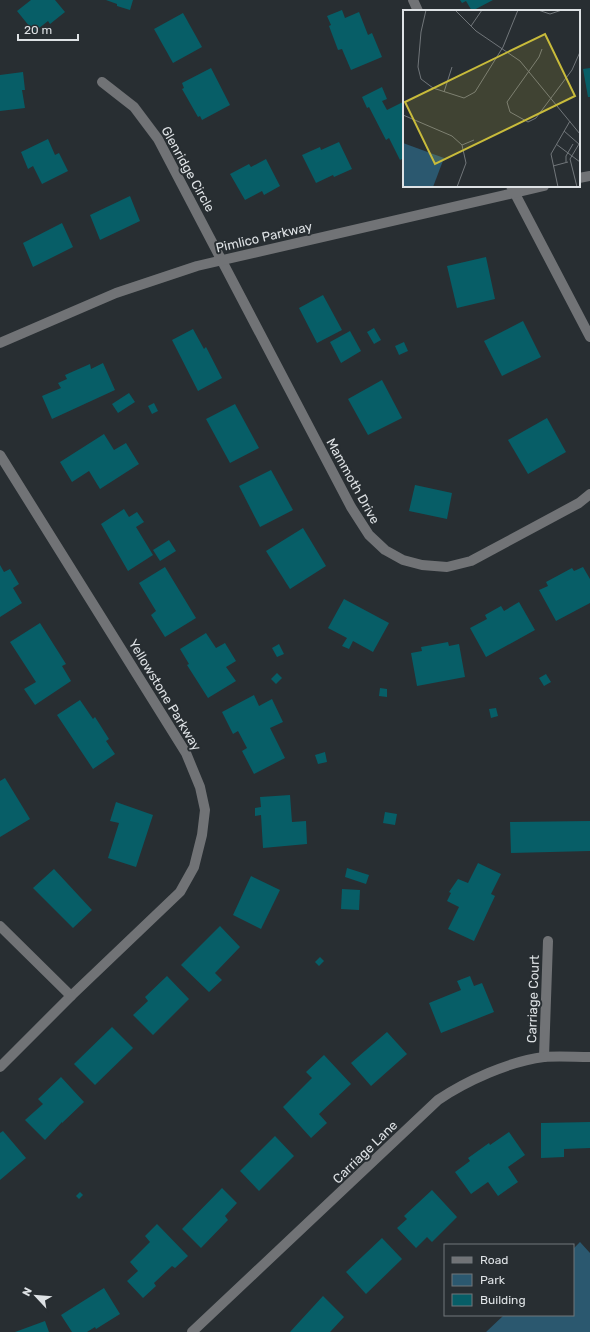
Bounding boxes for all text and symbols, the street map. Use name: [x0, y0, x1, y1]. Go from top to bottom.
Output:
inset map: [403, 10, 580, 187]
scale bar: [18, 16, 78, 42]
text: 20 m: [24, 23, 52, 37]
street label: Glenridge Circle: [157, 124, 218, 215]
street label: Pimlico Parkway: [214, 219, 314, 255]
street label: Mammoth Drive: [323, 436, 383, 526]
street label: Yellowstone Parkway: [126, 637, 204, 753]
street label: Carriage Court: [524, 955, 543, 1043]
street label: Carriage Lane: [330, 1117, 401, 1187]
legend: [444, 1244, 574, 1316]
text: Road: [480, 1253, 508, 1267]
text: Park: [480, 1273, 506, 1287]
north arrow: [16, 1276, 56, 1316]
text: N: [20, 1285, 35, 1298]
text: Building: [480, 1293, 526, 1307]

